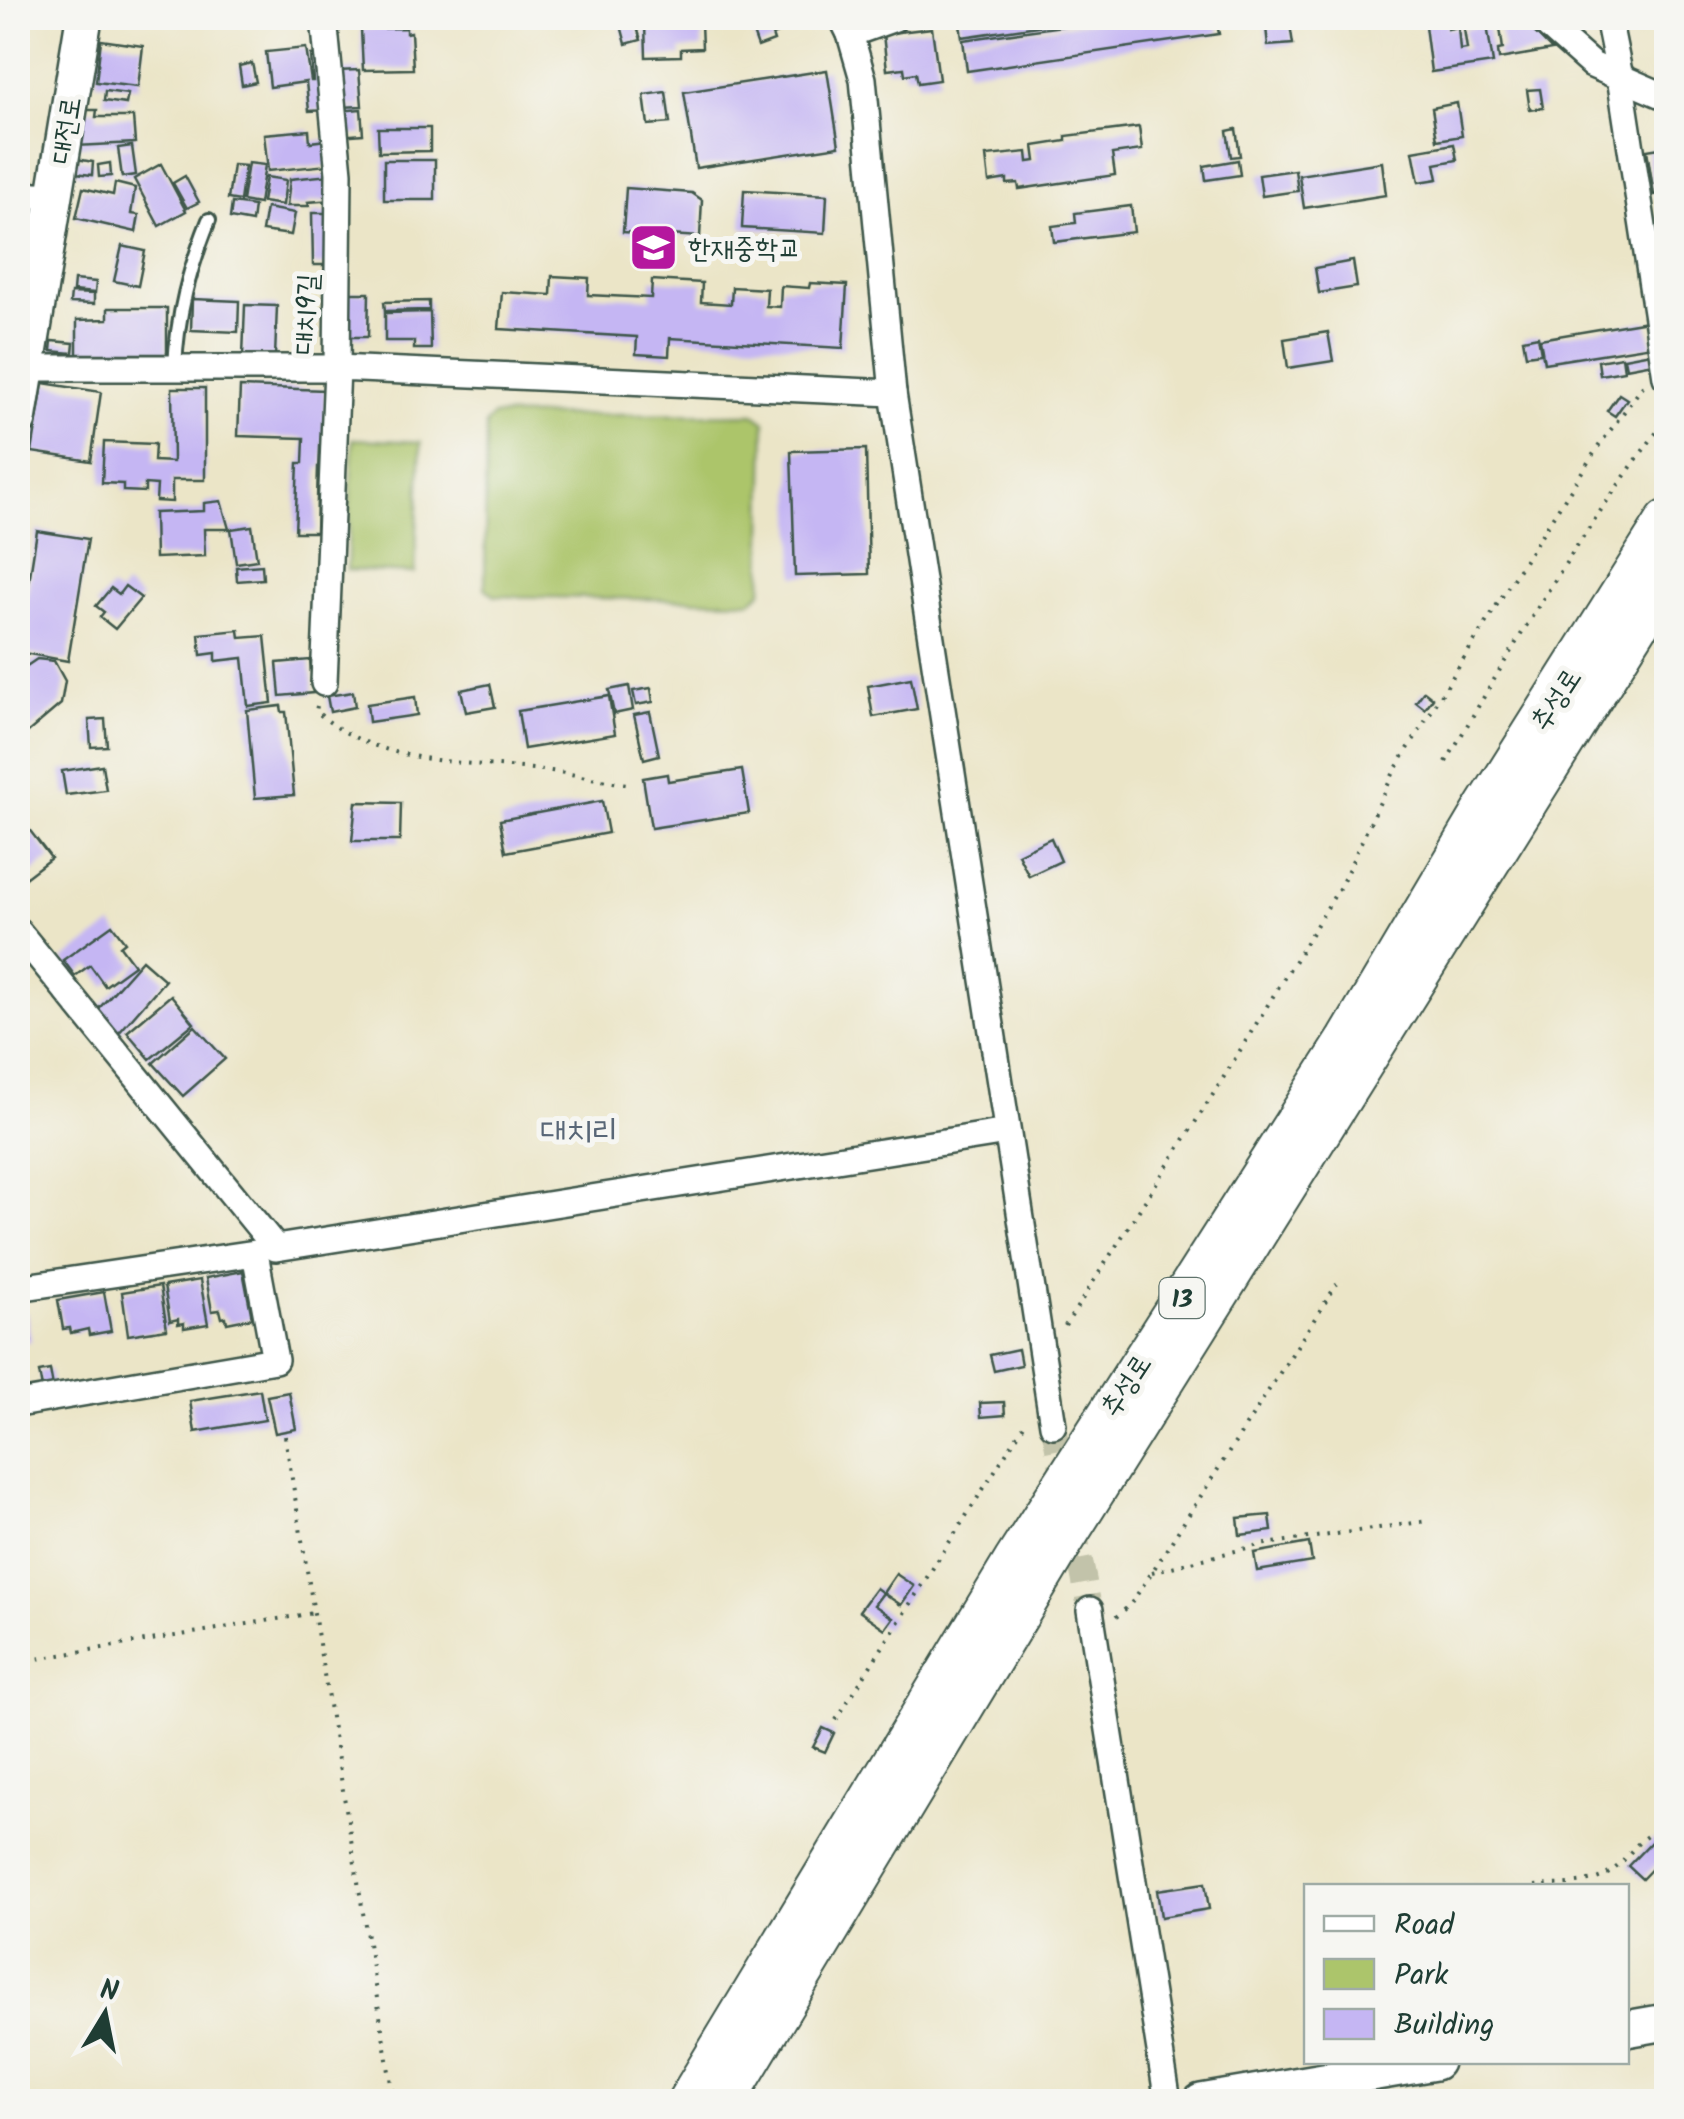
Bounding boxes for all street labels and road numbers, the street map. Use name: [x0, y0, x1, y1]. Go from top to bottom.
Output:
street label: 대전로: [40, 93, 95, 167]
street label: 대치9길: [283, 272, 332, 356]
street label: 추성로: [1520, 660, 1594, 741]
road number: 13: [1160, 1278, 1204, 1318]
street label: 추성로: [1090, 1346, 1164, 1427]

